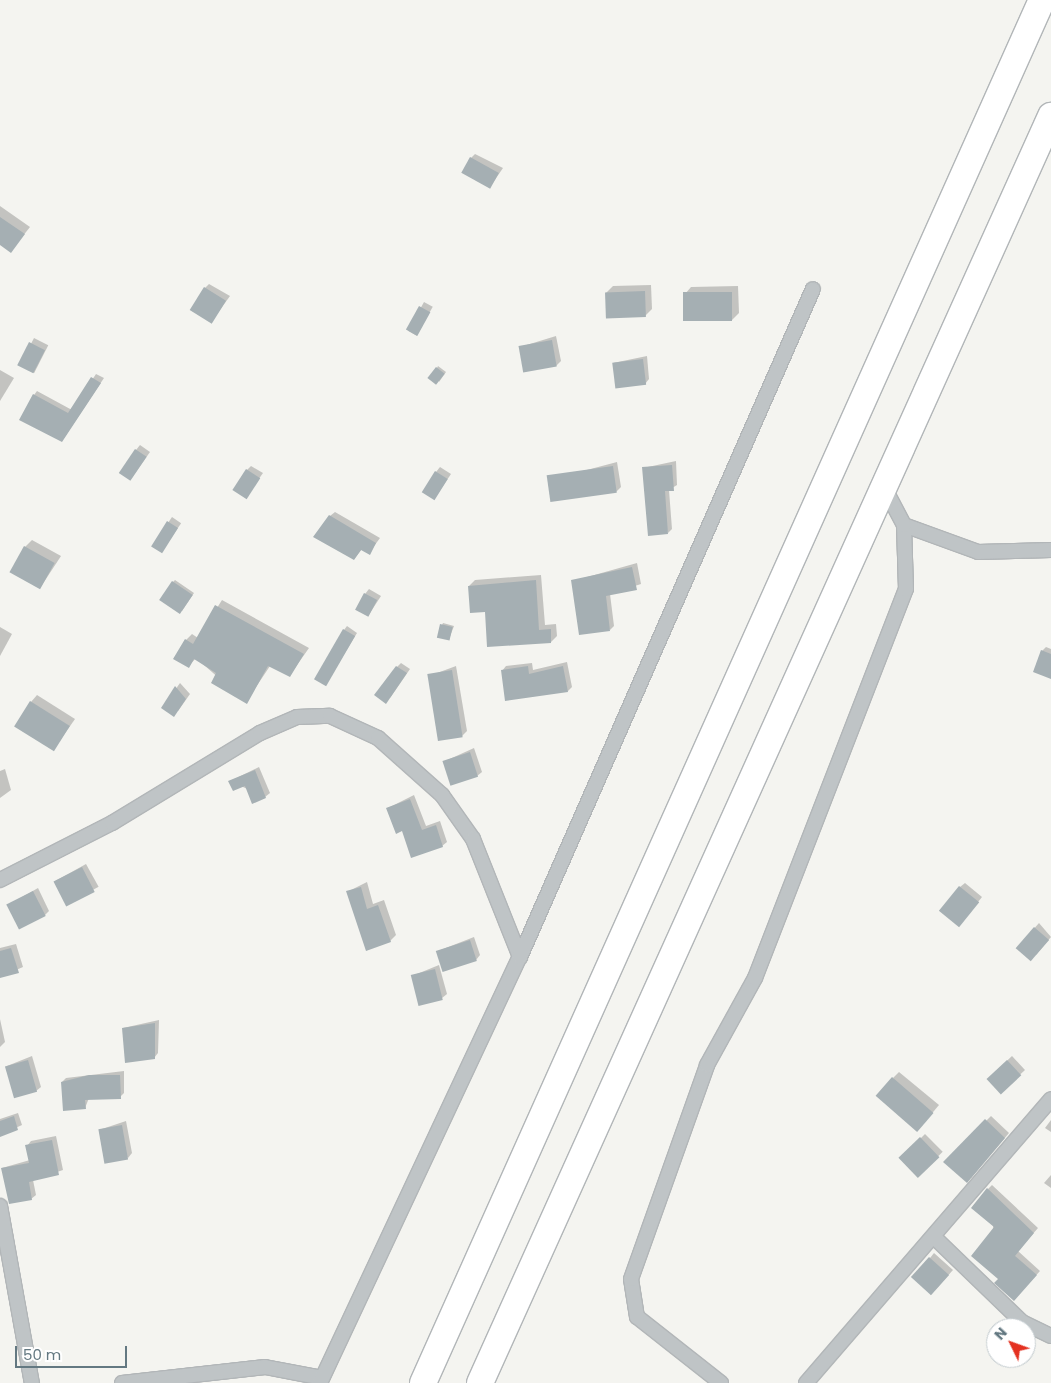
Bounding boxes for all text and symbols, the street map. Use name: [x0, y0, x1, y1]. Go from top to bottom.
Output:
north arrow: [986, 1318, 1036, 1368]
text: N: [990, 1323, 1012, 1344]
scale bar: [18, 1336, 130, 1368]
text: 50 m: [23, 1344, 61, 1365]

